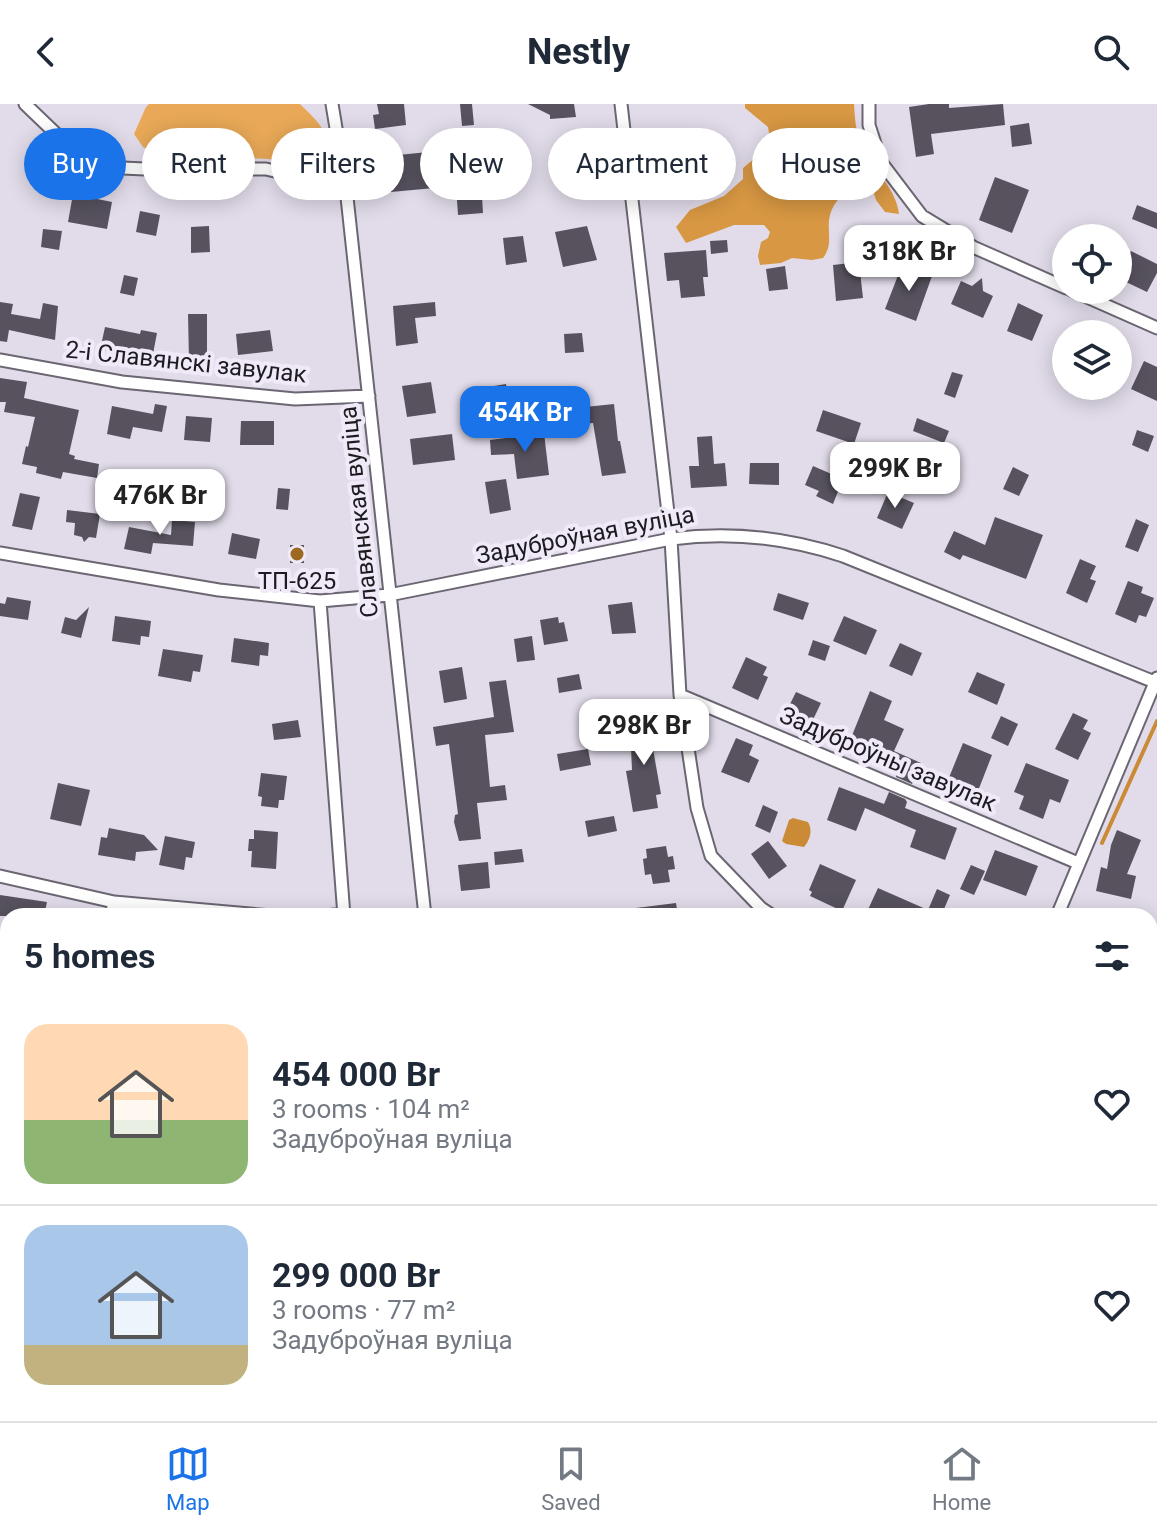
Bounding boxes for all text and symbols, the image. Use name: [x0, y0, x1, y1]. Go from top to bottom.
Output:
icon: back: [24, 30, 68, 74]
icon: search: [1089, 30, 1133, 74]
text: Nestly: [527, 31, 630, 73]
chip: Buy: [24, 128, 126, 200]
chip: Rent: [142, 128, 255, 200]
chip: Filters: [271, 128, 404, 200]
chip: New: [420, 128, 532, 200]
chip: Apartment: [548, 128, 736, 200]
chip: House: [752, 128, 889, 200]
map controls: [1052, 224, 1132, 400]
button: locate: [1052, 224, 1132, 304]
pin: 318K Br: [835, 225, 983, 293]
text: 318K Br: [862, 236, 956, 266]
button: layers: [1052, 320, 1132, 400]
street label: 2-і Славянскі завулак: [64, 335, 308, 389]
pin: 454K Br: [451, 386, 599, 454]
text: 454K Br: [478, 397, 572, 427]
street label: Славянская вуліца: [334, 405, 384, 619]
pin: 299K Br: [821, 442, 969, 510]
text: 299K Br: [848, 453, 942, 483]
pin: 476K Br: [86, 469, 234, 537]
text: 476K Br: [113, 480, 207, 510]
street label: Задуброўная вуліца: [473, 500, 697, 570]
marker: ТП-625: [288, 545, 306, 563]
place label: ТП-625: [258, 567, 336, 595]
pin: 298K Br: [570, 699, 718, 767]
street label: Задуброўны завулак: [775, 701, 1001, 817]
text: 298K Br: [597, 710, 691, 740]
icon: filters: [1090, 934, 1134, 978]
text: 5 homes: [24, 936, 155, 976]
text: 454 000 Br: [272, 1054, 440, 1094]
icon: home: [88, 1056, 184, 1152]
icon: heart: [1090, 1082, 1134, 1126]
text: 3 rooms · 104 m²: [272, 1094, 470, 1124]
text: Задуброўная вуліца: [272, 1124, 513, 1154]
text: 299 000 Br: [272, 1255, 440, 1295]
icon: home: [88, 1257, 184, 1353]
icon: heart: [1090, 1283, 1134, 1327]
text: 3 rooms · 77 m²: [272, 1295, 455, 1325]
text: Задуброўная вуліца: [272, 1325, 513, 1355]
tab: Map: [166, 1442, 210, 1515]
tab: Saved: [541, 1442, 601, 1515]
tab: Home: [932, 1442, 991, 1515]

